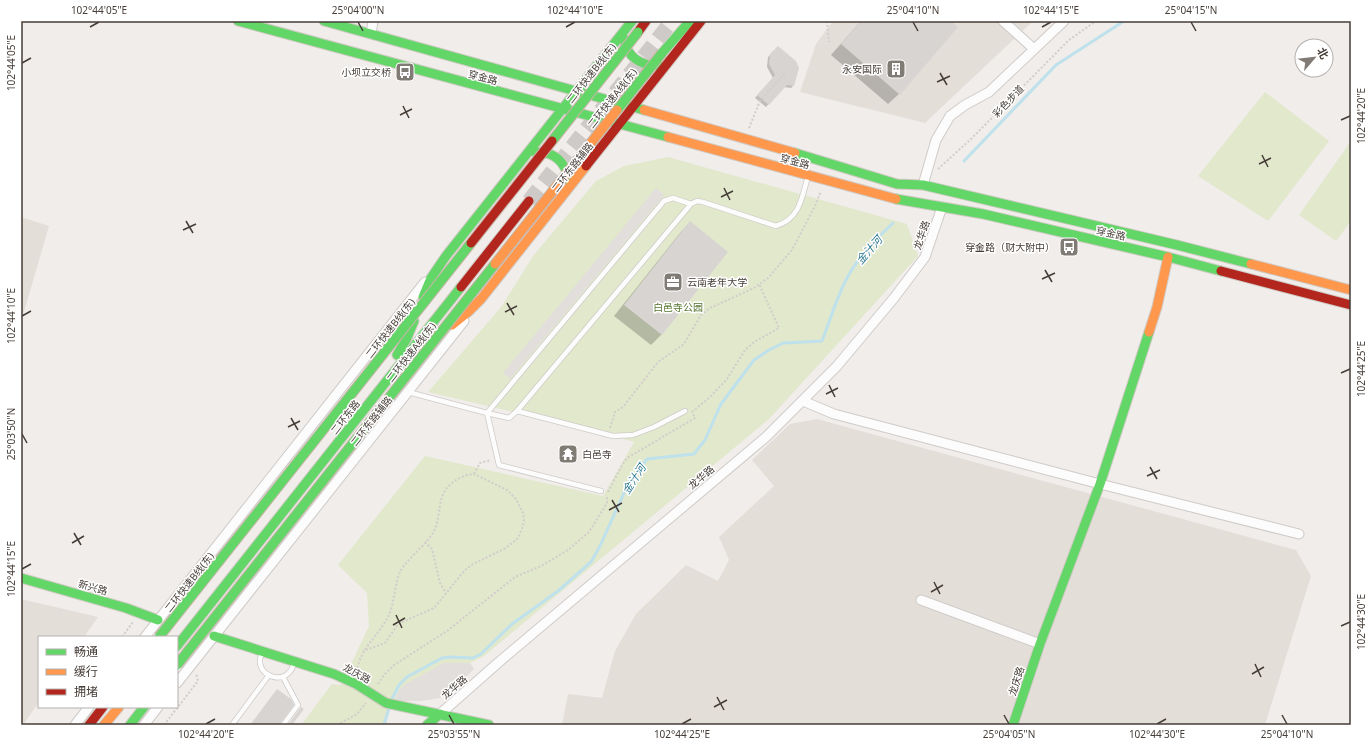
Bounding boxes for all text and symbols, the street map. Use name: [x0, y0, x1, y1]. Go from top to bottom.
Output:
text: 102°44'05"E: [71, 3, 127, 17]
text: 25°04'00"N: [332, 3, 384, 17]
text: 102°44'10"E: [547, 3, 603, 17]
text: 25°04'10"N: [887, 3, 939, 17]
text: 102°44'15"E: [1023, 3, 1079, 17]
text: 25°04'15"N: [1165, 3, 1217, 17]
text: 102°44'05"E: [4, 35, 18, 91]
north arrow: [1294, 38, 1334, 78]
street label: 二环快速B线(东): [563, 40, 619, 106]
text: 北: [1314, 45, 1332, 61]
building icon: 永安国际: [885, 58, 907, 80]
bus stop icon: 小坝立交桥: [394, 61, 416, 83]
place label: 永安国际: [842, 62, 882, 76]
place label: 小坝立交桥: [341, 65, 391, 79]
street label: 二环快速A线(东): [584, 65, 640, 131]
street label: 穿金路: [467, 66, 499, 88]
street label: 彩色步道: [989, 82, 1027, 120]
text: 102°44'20"E: [1354, 88, 1368, 144]
street label: 二环东路辅路: [548, 139, 596, 195]
street label: 穿金路: [779, 150, 811, 172]
street label: 龙华路: [909, 219, 933, 251]
street label: 穿金路: [1095, 223, 1127, 243]
water label: 金汁河: [852, 231, 886, 267]
bus stop icon: 穿金路（财大附中）: [1058, 236, 1080, 258]
place label: 穿金路（财大附中）: [965, 240, 1055, 254]
office icon: 云南老年大学: [662, 271, 684, 293]
place label: 云南老年大学: [687, 275, 747, 289]
text: 102°44'10"E: [4, 288, 18, 344]
street label: 二环快速B线(东): [362, 295, 418, 361]
park label: 白邑寺公园: [653, 300, 703, 314]
street label: 二环快速A线(东): [383, 319, 439, 385]
text: 102°44'25"E: [1354, 341, 1368, 397]
street label: 二环东路辅路: [347, 393, 395, 449]
street label: 二环东路: [327, 397, 363, 437]
text: 25°03'50"N: [4, 408, 18, 460]
temple icon: 白邑寺: [557, 443, 579, 465]
place label: 白邑寺: [582, 447, 612, 461]
water label: 金汁河: [618, 459, 650, 497]
street label: 龙华路: [685, 462, 717, 492]
text: 102°44'15"E: [4, 541, 18, 597]
street label: 二环快速B线(东): [161, 549, 217, 615]
street label: 新兴路: [77, 576, 109, 598]
text: 102°44'30"E: [1354, 594, 1368, 650]
legend: [38, 636, 178, 708]
text: 畅通: [74, 643, 98, 660]
street label: 龙庆路: [340, 660, 374, 686]
text: 缓行: [74, 663, 98, 680]
street label: 龙庆路: [1005, 665, 1027, 697]
street label: 龙华路: [438, 672, 470, 702]
text: 拥堵: [74, 683, 98, 700]
text: 102°44'20"E: [178, 727, 234, 741]
text: 25°03'55"N: [428, 727, 480, 741]
text: 102°44'25"E: [654, 727, 710, 741]
text: 25°04'05"N: [983, 727, 1035, 741]
text: 102°44'30"E: [1129, 727, 1185, 741]
text: 25°04'10"N: [1261, 727, 1313, 741]

